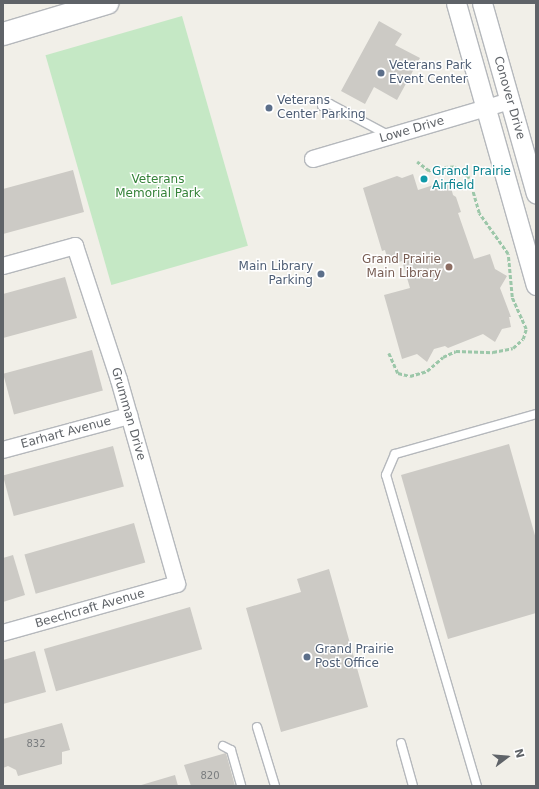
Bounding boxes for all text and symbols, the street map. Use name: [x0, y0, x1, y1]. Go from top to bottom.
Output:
street label: Conover Drive: [490, 55, 528, 141]
place label: Veterans Park Event Center: [389, 59, 472, 87]
marker: Veterans Park Event Center: [376, 68, 386, 78]
place label: Veterans Center Parking: [277, 94, 366, 122]
marker: Veterans Center Parking: [264, 103, 274, 113]
street label: Lowe Drive: [378, 114, 446, 146]
place label: Grand Prairie Airfield: [432, 165, 511, 193]
park label: Veterans Memorial Park: [115, 173, 201, 201]
marker: Grand Prairie Airfield: [419, 174, 429, 184]
place label: Grand Prairie Main Library: [362, 253, 441, 281]
place label: Main Library Parking: [239, 260, 313, 288]
marker: Grand Prairie Main Library: [444, 262, 454, 272]
marker: Main Library Parking: [316, 269, 326, 279]
street label: Grumman Drive: [108, 366, 148, 462]
street label: Earhart Avenue: [19, 414, 113, 452]
street label: Beechcraft Avenue: [34, 586, 146, 632]
place label: Grand Prairie Post Office: [315, 643, 394, 671]
marker: Grand Prairie Post Office: [302, 652, 312, 662]
north arrow: [487, 737, 527, 777]
house number: 832: [26, 738, 46, 750]
text: N: [511, 747, 527, 760]
house number: 820: [200, 770, 220, 782]

